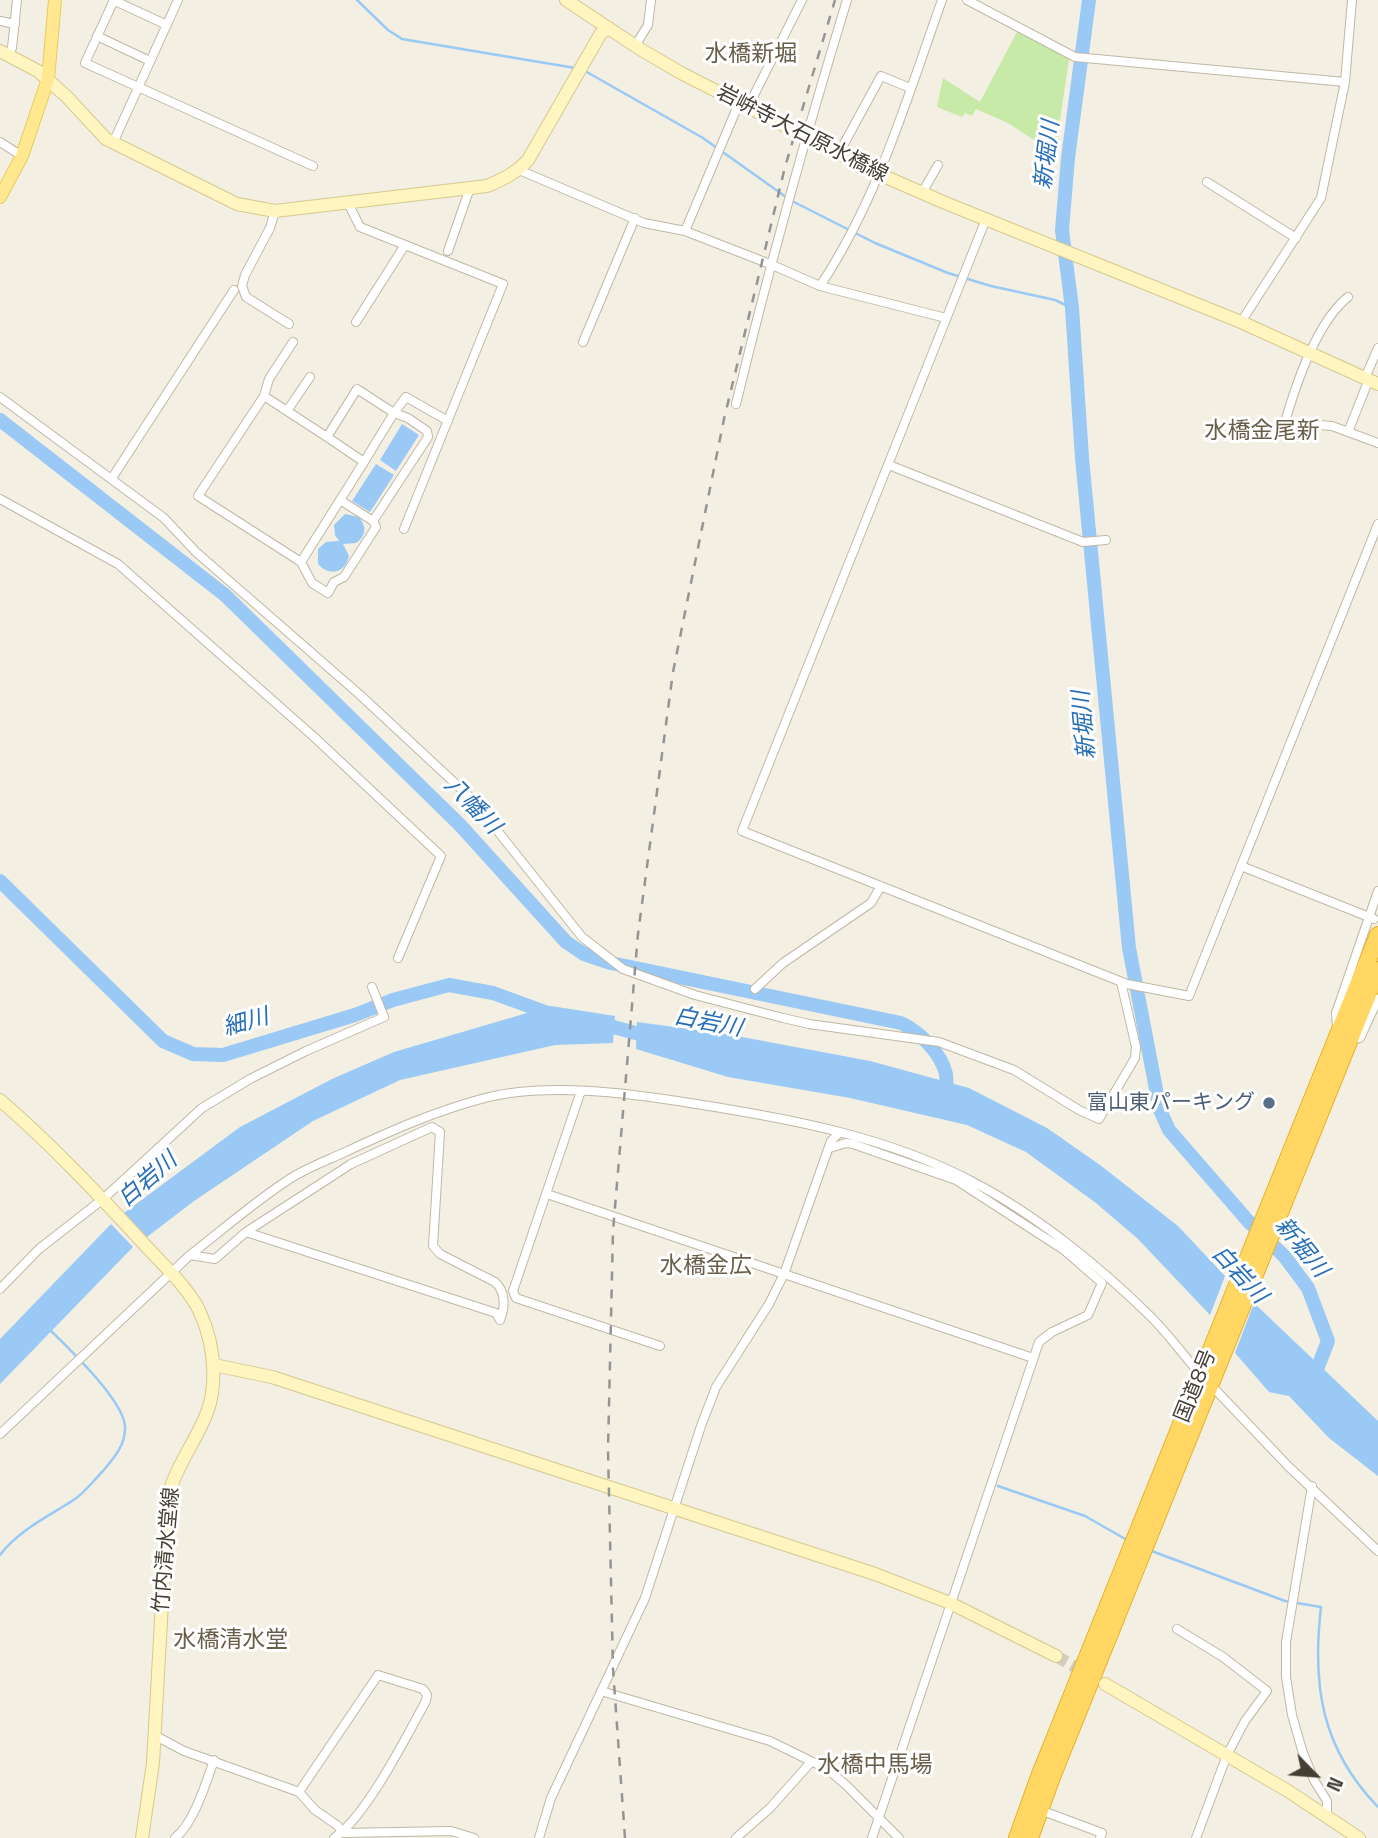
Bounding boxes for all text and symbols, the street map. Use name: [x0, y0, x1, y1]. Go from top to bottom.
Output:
district label: 水橋新堀: [705, 41, 797, 69]
street label: 岩峅寺大石原水橋線: [712, 80, 892, 188]
water label: 新堀川: [1030, 119, 1066, 191]
district label: 水橋金尾新: [1205, 418, 1319, 446]
water label: 新堀川: [1068, 689, 1102, 761]
water label: 八幡川: [438, 772, 506, 840]
water label: 細川: [220, 1003, 272, 1043]
water label: 白岩川: [672, 1003, 744, 1043]
place label: 富山東パーキング: [1087, 1090, 1255, 1116]
marker: 富山東パーキング: [1261, 1095, 1277, 1111]
water label: 白岩川: [113, 1147, 183, 1213]
water label: 新堀川: [1269, 1213, 1333, 1283]
water label: 白岩川: [1205, 1240, 1273, 1310]
district label: 水橋金広: [660, 1253, 752, 1281]
street label: 国道8号: [1170, 1346, 1222, 1426]
street label: 竹内清水堂線: [149, 1486, 185, 1614]
district label: 水橋清水堂: [174, 1627, 288, 1655]
north arrow: [1280, 1740, 1350, 1810]
district label: 水橋中馬場: [818, 1752, 932, 1780]
text: N: [1320, 1773, 1349, 1795]

